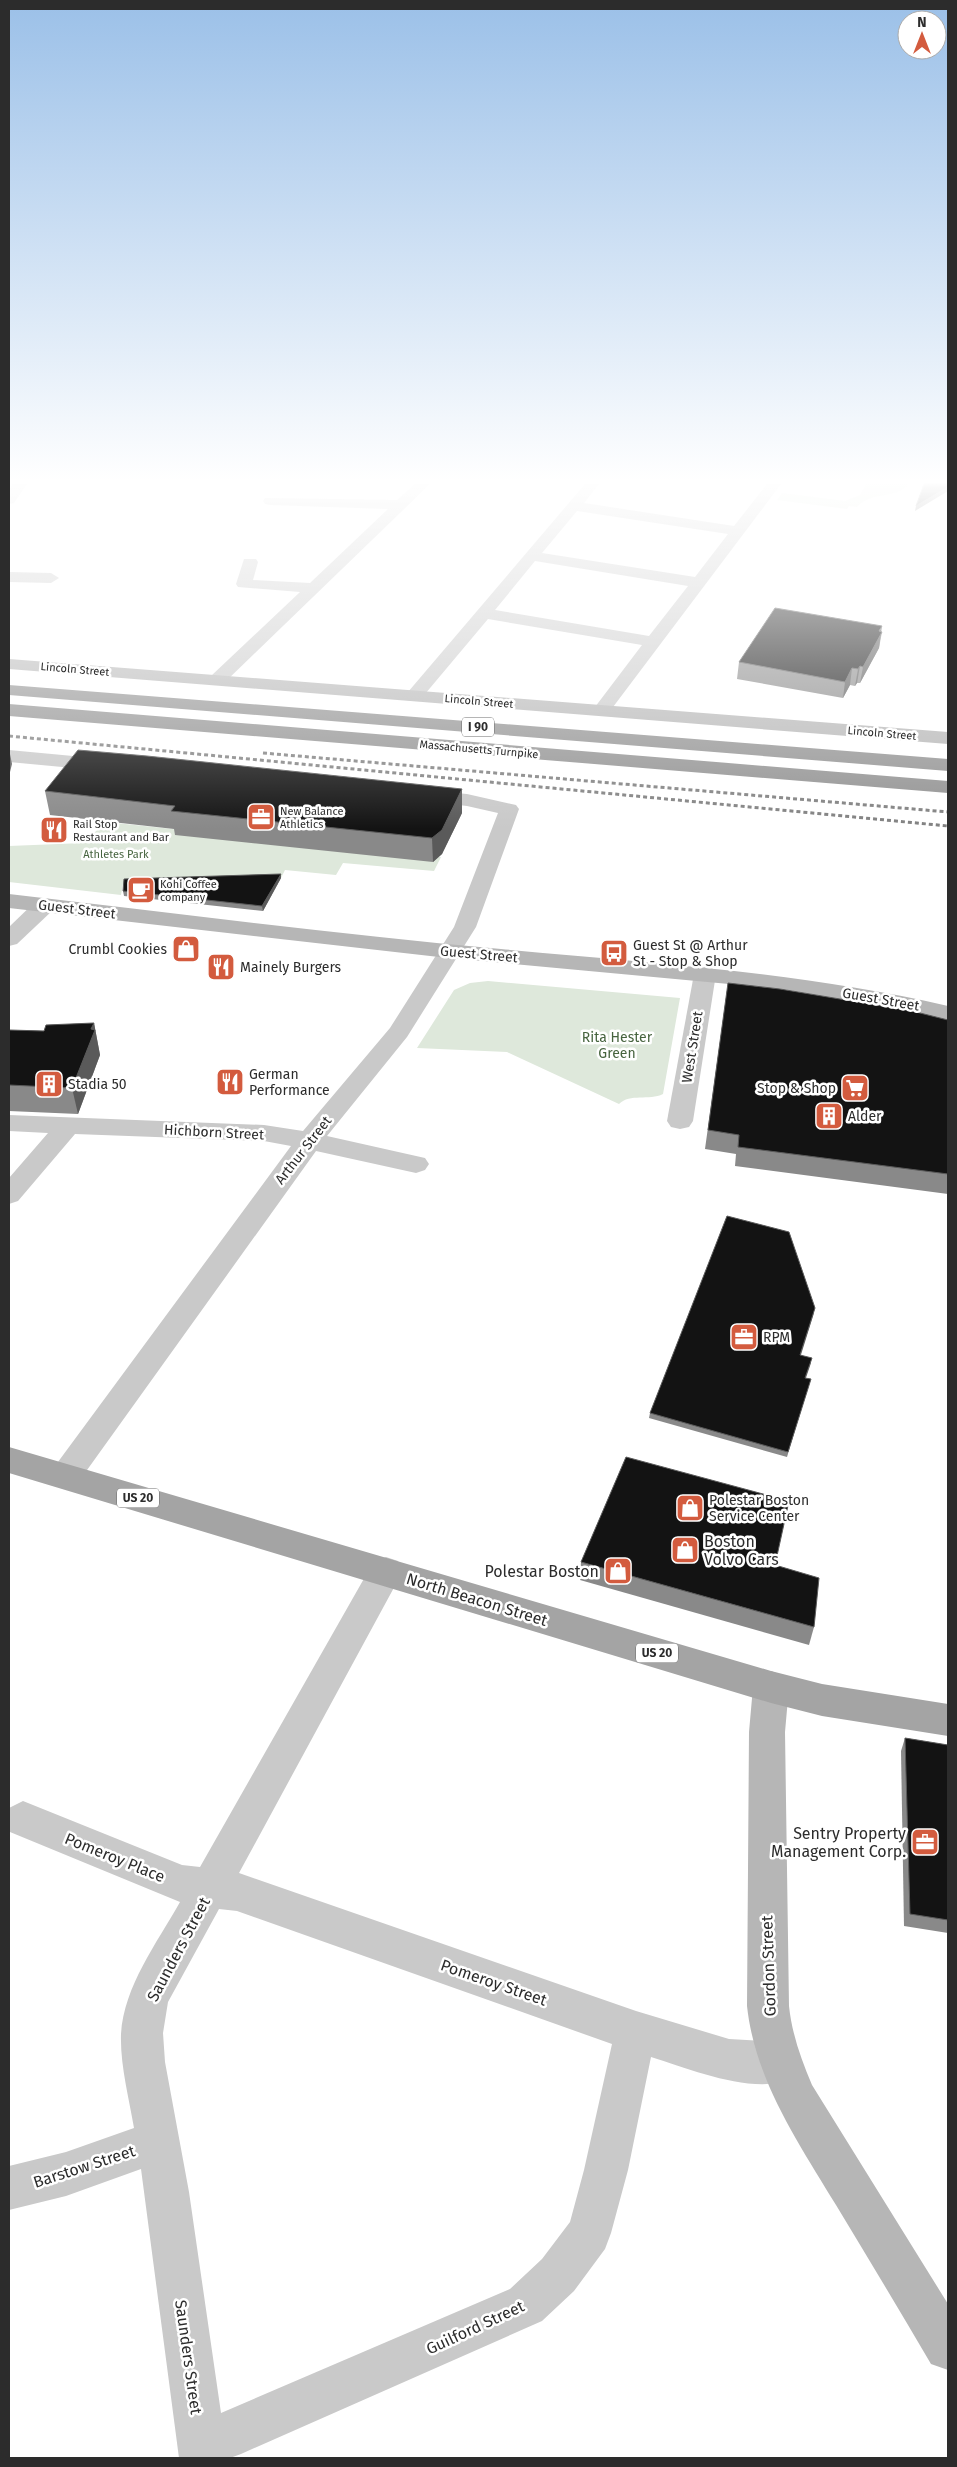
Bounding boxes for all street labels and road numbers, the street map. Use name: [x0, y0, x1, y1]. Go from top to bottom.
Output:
street label: Lincoln Street: [40, 660, 110, 679]
street label: Lincoln Street: [444, 692, 514, 711]
road number: I 90: [462, 718, 494, 736]
street label: Lincoln Street: [847, 724, 917, 743]
street label: Massachusetts Turnpike: [419, 738, 539, 761]
street label: Guest Street: [37, 896, 118, 923]
street label: Guest Street: [439, 943, 519, 966]
street label: Guest Street: [841, 984, 922, 1015]
street label: West Street: [678, 1009, 707, 1084]
street label: Arthur Street: [271, 1112, 336, 1188]
street label: Hichborn Street: [164, 1121, 265, 1144]
road number: US 20: [117, 1489, 159, 1508]
street label: North Beacon Street: [404, 1569, 550, 1630]
road number: US 20: [636, 1644, 678, 1662]
street label: Pomeroy Place: [62, 1829, 168, 1886]
street label: Saunders Street: [143, 1894, 214, 2005]
street label: Gordon Street: [757, 1915, 780, 2017]
street label: Pomeroy Street: [438, 1955, 550, 2010]
street label: Barstow Street: [31, 2141, 138, 2192]
street label: Guilford Street: [423, 2296, 527, 2358]
street label: Saunders Street: [171, 2299, 206, 2416]

